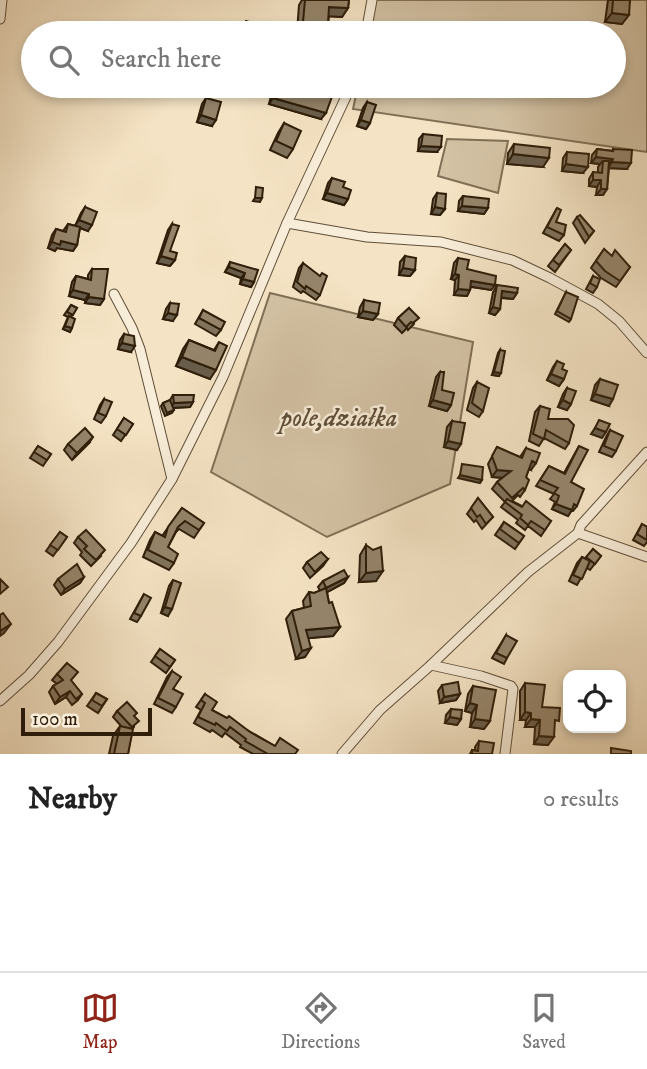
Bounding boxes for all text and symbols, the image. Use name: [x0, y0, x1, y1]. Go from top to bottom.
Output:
search box: [21, 21, 626, 98]
icon: search: [45, 41, 83, 79]
text: Search here: [101, 43, 221, 76]
park label: pole,działka: [276, 402, 397, 435]
map controls: [563, 670, 626, 733]
button: locate: [563, 670, 626, 733]
scale bar: [21, 705, 152, 737]
text: 100 m: [32, 708, 78, 731]
text: Nearby: [28, 781, 117, 818]
text: 0 results: [543, 785, 619, 814]
tab: Map: [81, 989, 119, 1054]
tab: Directions: [281, 989, 360, 1054]
tab: Saved: [522, 989, 566, 1054]

